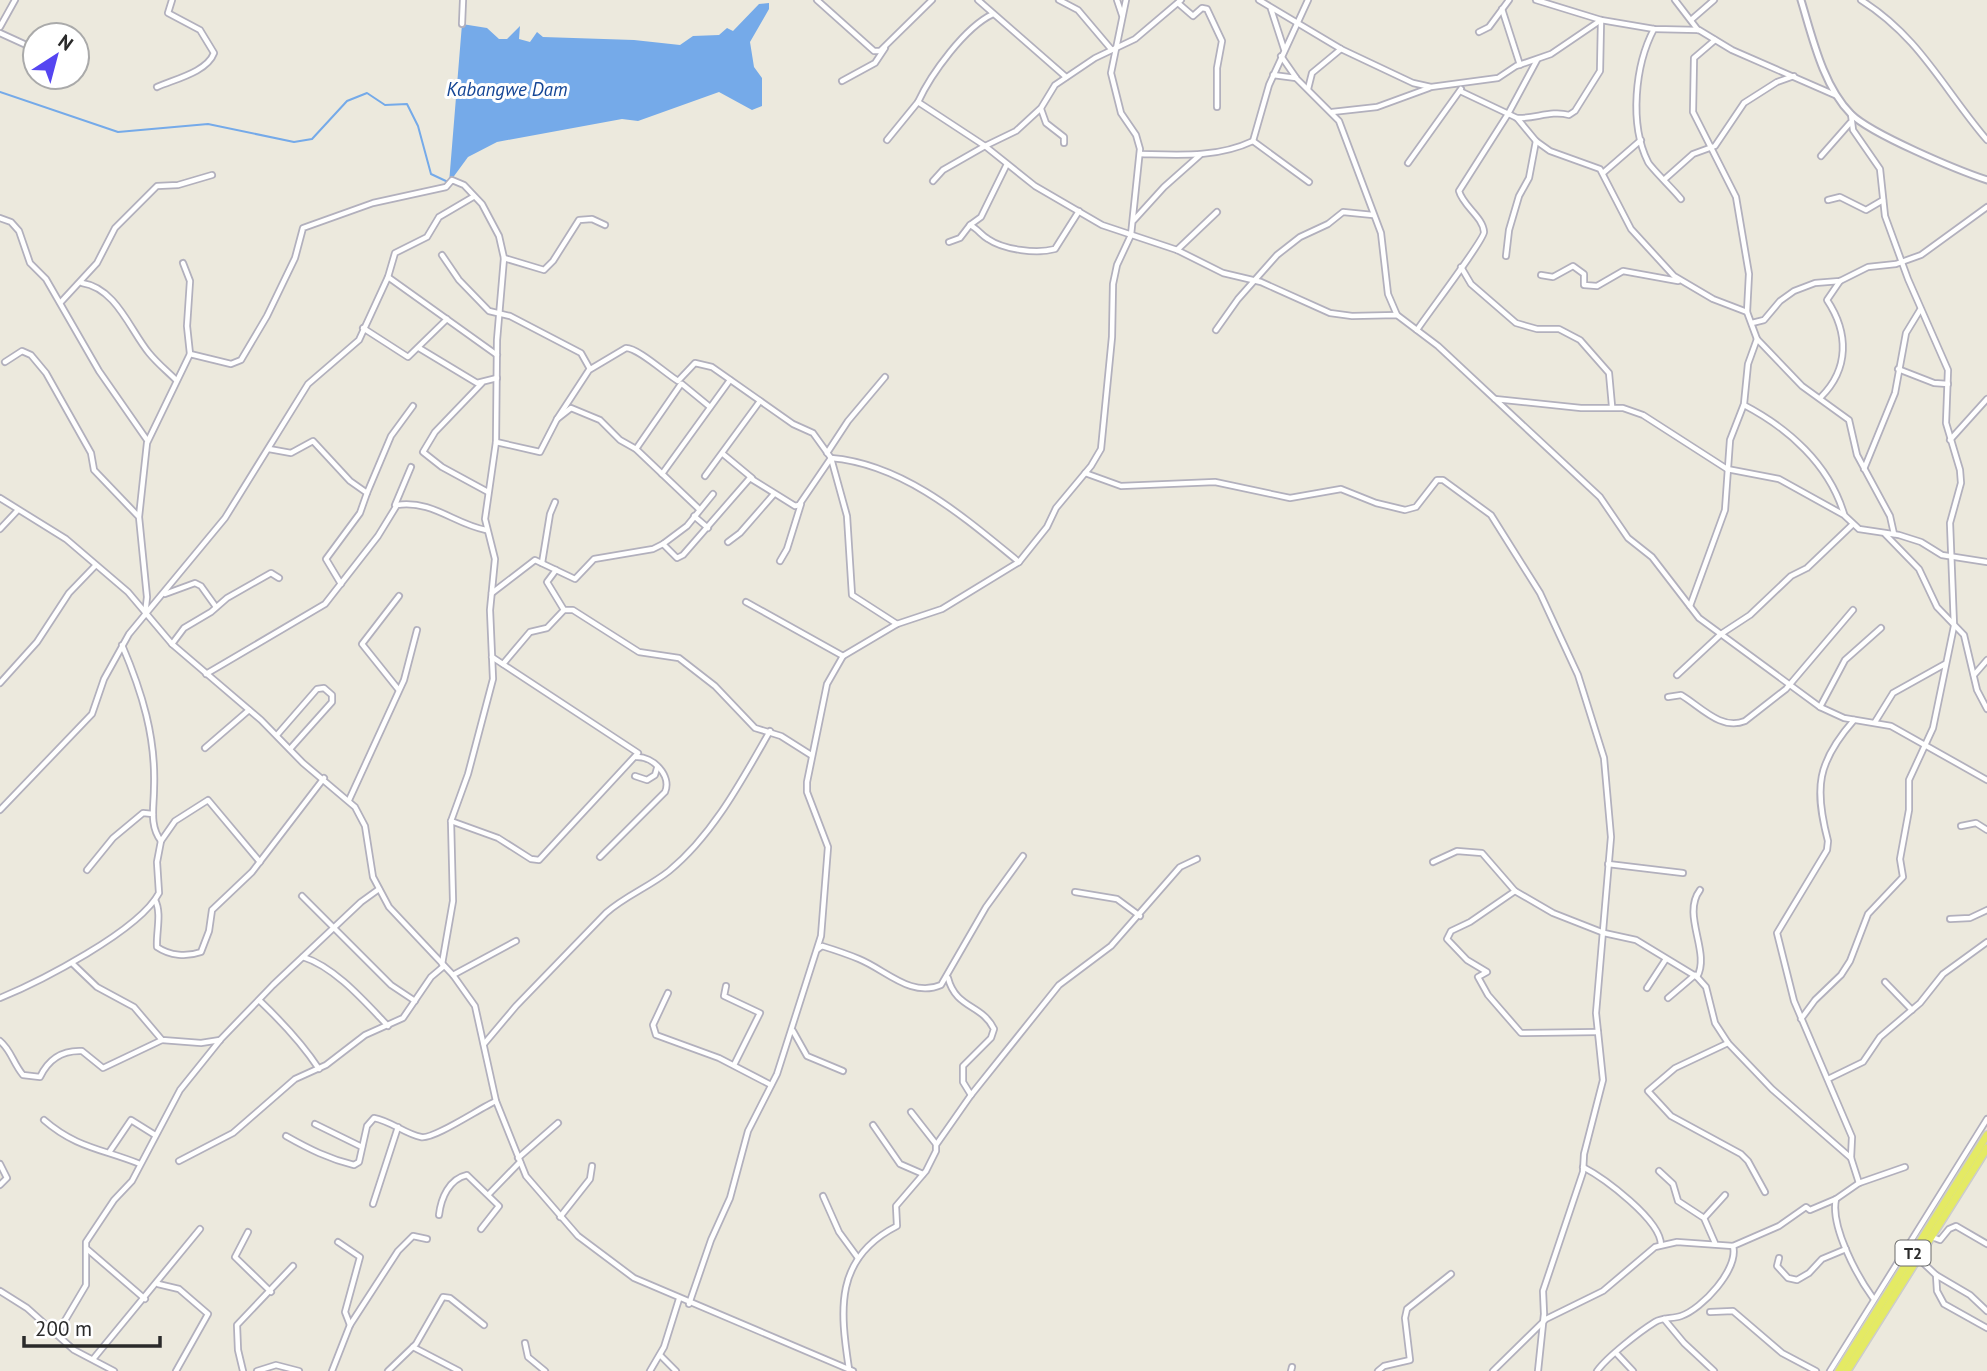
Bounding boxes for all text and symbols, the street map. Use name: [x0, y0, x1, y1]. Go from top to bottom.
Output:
north arrow: [21, 21, 91, 91]
text: N: [54, 29, 78, 56]
water label: Kabangwe Dam: [447, 77, 567, 101]
road number: T2: [1896, 1240, 1930, 1266]
scale bar: [24, 1304, 161, 1348]
text: 200 m: [35, 1315, 92, 1342]

